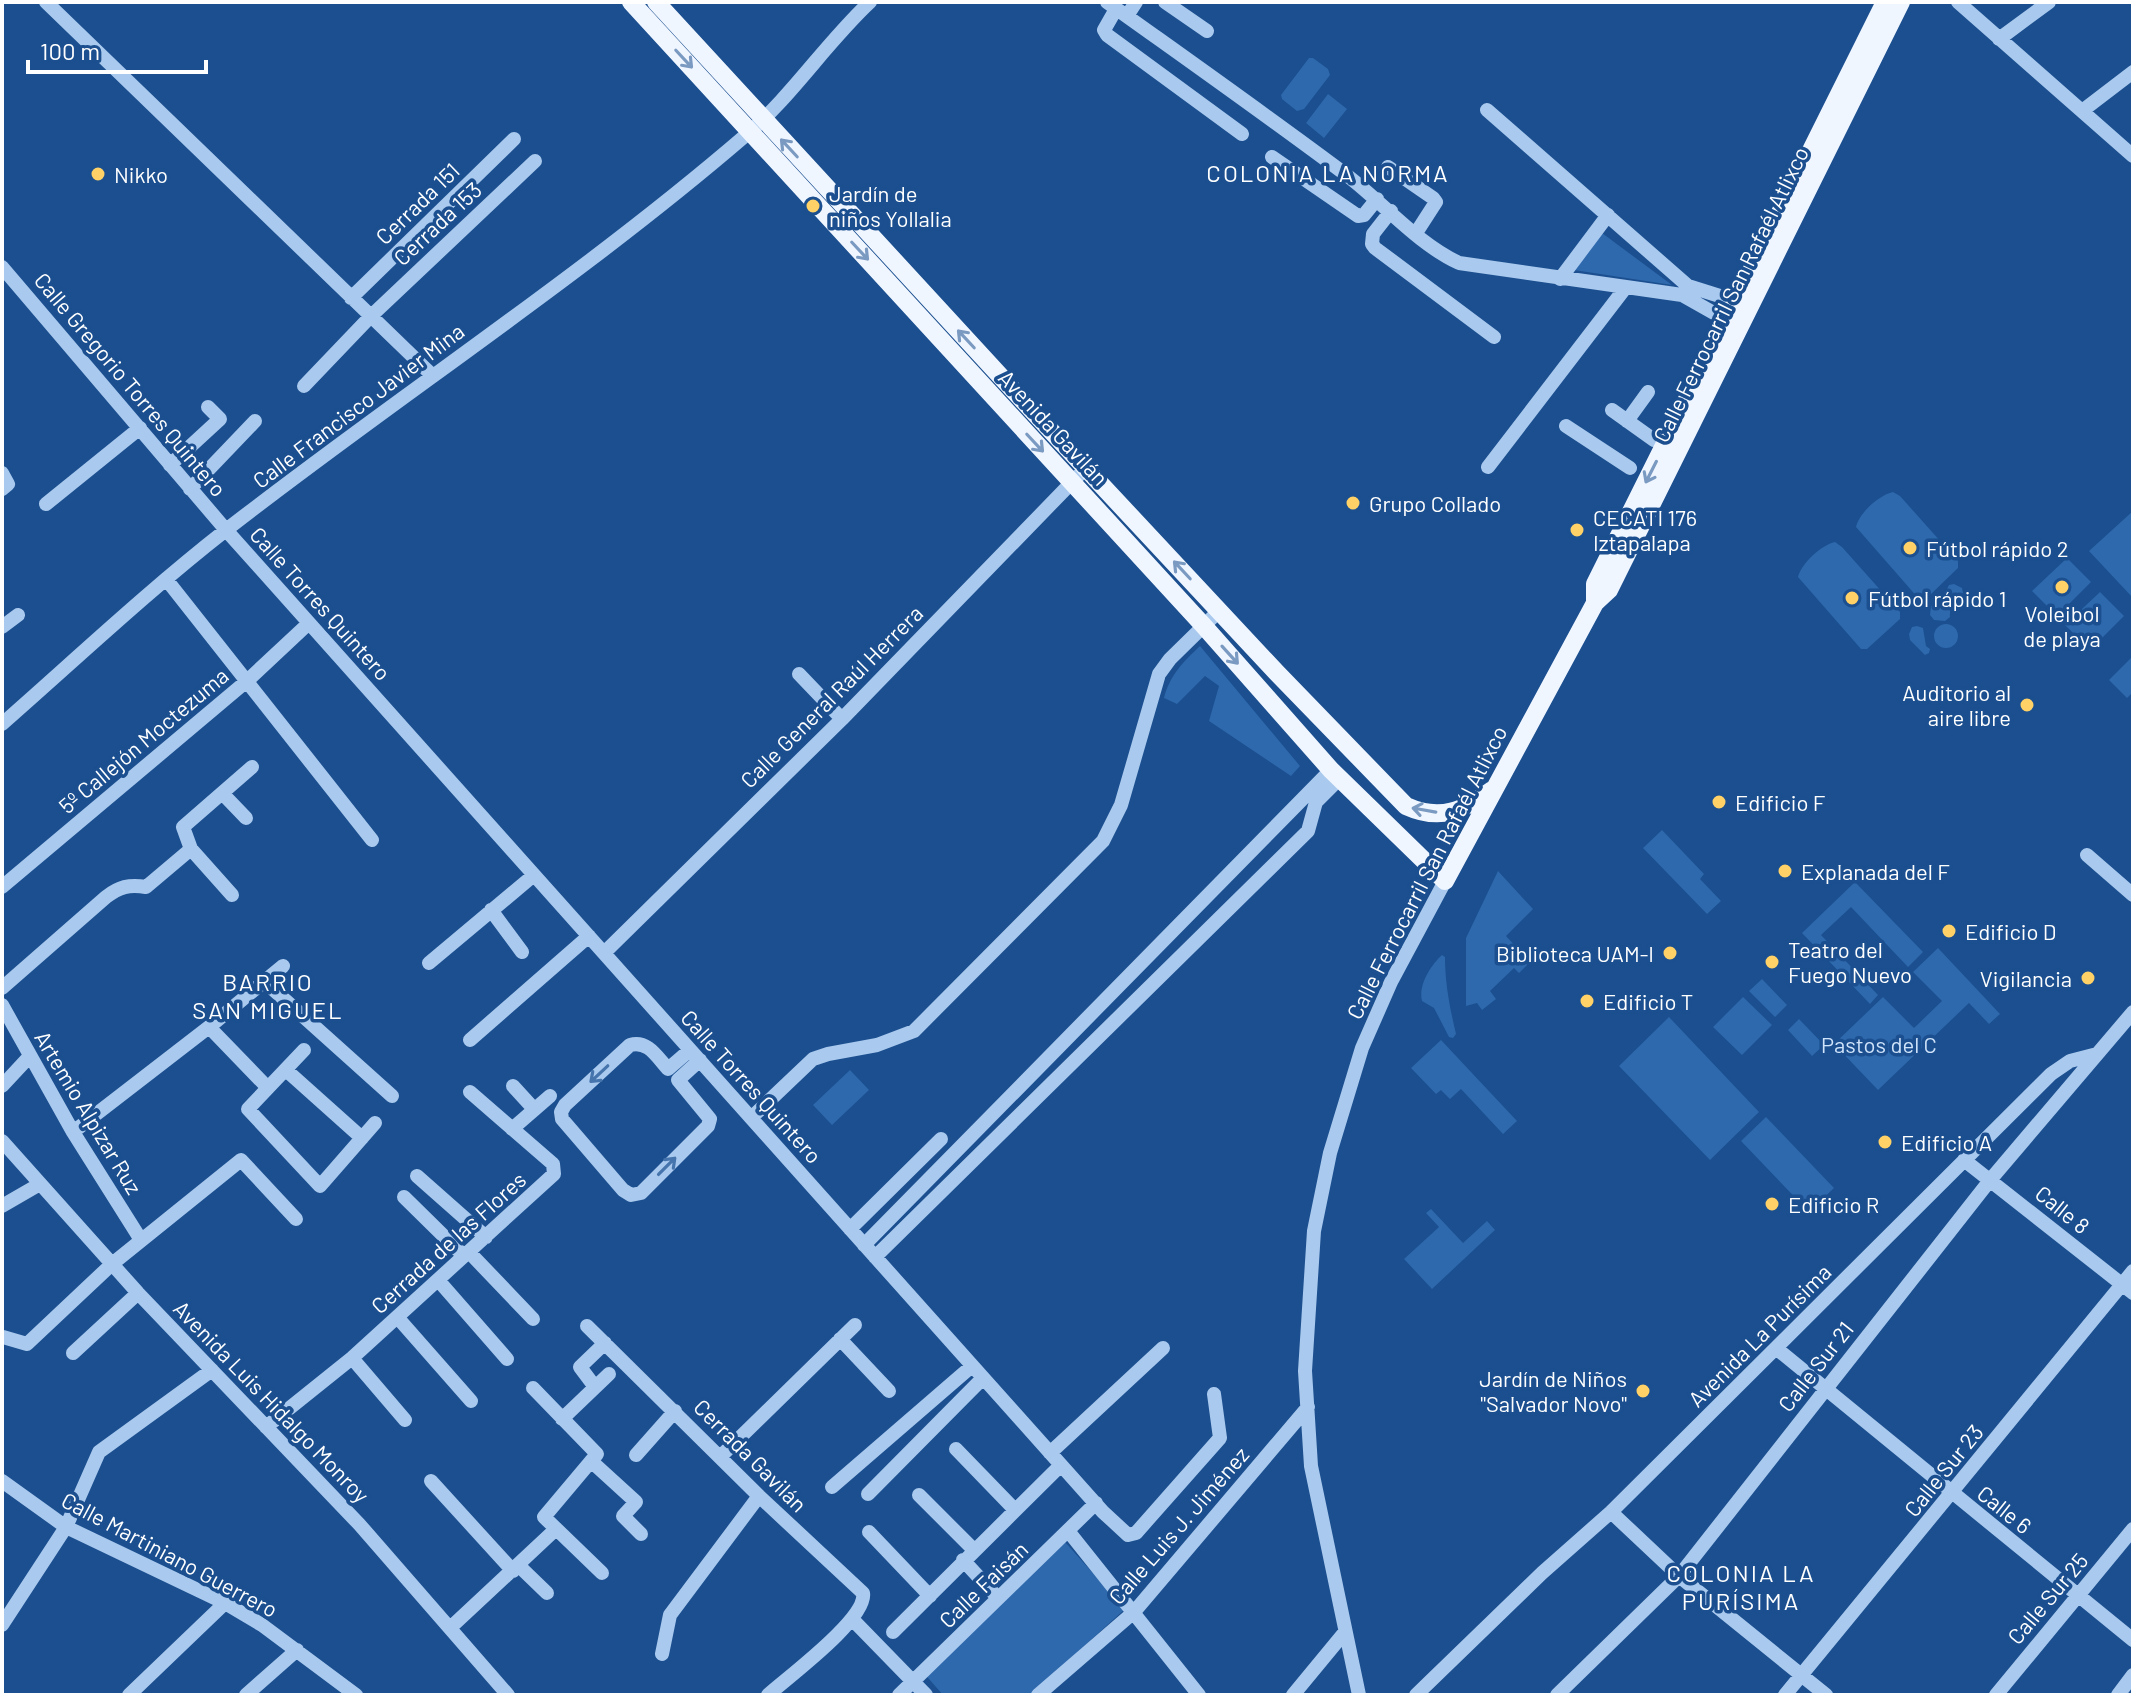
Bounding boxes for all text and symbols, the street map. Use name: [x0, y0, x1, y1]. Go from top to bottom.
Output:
scale bar: [28, 24, 206, 74]
text: 100 m: [40, 36, 100, 65]
one-way arrow: [674, 49, 692, 69]
one-way arrow: [781, 139, 799, 159]
street label: Calle Ferrocarril San Rafaél Atlixco: [1647, 142, 1813, 446]
street label: Cerrada 151: [370, 157, 464, 249]
district label: COLONIA LA NORMA: [1206, 158, 1450, 187]
place label: Nikko: [114, 161, 168, 187]
marker: Nikko: [89, 165, 107, 183]
street label: Cerrada 153: [388, 176, 486, 270]
place label: Jardín de niños Yollalia: [829, 180, 952, 231]
marker: Jardín de niños Yollalia: [804, 197, 822, 215]
one-way arrow: [850, 241, 869, 261]
street label: Calle Gregorio Torres Quintero: [30, 267, 232, 501]
street label: Calle Francisco Javier Mina: [247, 317, 469, 493]
one-way arrow: [957, 329, 976, 349]
street label: Avenida Gavilán: [994, 364, 1114, 490]
one-way arrow: [1026, 432, 1044, 452]
one-way arrow: [1643, 460, 1659, 484]
place label: Grupo Collado: [1369, 490, 1501, 516]
marker: Grupo Collado: [1344, 494, 1362, 512]
place label: CECATI 176 Iztapalapa: [1593, 504, 1697, 555]
street label: Calle Torres Quintero: [245, 521, 397, 685]
marker: CECATI 176 Iztapalapa: [1568, 521, 1586, 539]
place label: Fútbol rápido 2: [1926, 535, 2068, 561]
marker: Fútbol rápido 2: [1901, 539, 1919, 557]
one-way arrow: [1174, 560, 1192, 580]
marker: Voleibol de playa: [2053, 578, 2071, 596]
place label: Fútbol rápido 1: [1868, 585, 2006, 611]
marker: Fútbol rápido 1: [1843, 589, 1861, 607]
street label: Calle General Raúl Herrera: [734, 599, 928, 793]
place label: Voleibol de playa: [2023, 600, 2101, 651]
one-way arrow: [1221, 644, 1239, 664]
street label: 5º Callejón Moctezuma: [53, 662, 233, 818]
place label: Auditorio al aire libre: [1902, 679, 2011, 730]
marker: Auditorio al aire libre: [2018, 696, 2036, 714]
street label: Calle Ferrocarril San Rafaél Atlixco: [1340, 721, 1512, 1023]
place label: Edificio F: [1735, 789, 1826, 815]
marker: Edificio F: [1710, 793, 1728, 811]
one-way arrow: [1411, 802, 1437, 817]
place label: Explanada del F: [1801, 858, 1950, 884]
marker: Explanada del F: [1776, 862, 1794, 880]
place label: Edificio D: [1965, 918, 2056, 944]
marker: Edificio D: [1940, 922, 1958, 940]
place label: Teatro del Fuego Nuevo: [1788, 936, 1912, 987]
place label: Biblioteca UAM-I: [1496, 940, 1654, 966]
marker: Biblioteca UAM-I: [1661, 944, 1679, 962]
marker: Teatro del Fuego Nuevo: [1763, 953, 1781, 971]
place label: Vigilancia: [1980, 965, 2072, 991]
district label: BARRIO SAN MIGUEL: [192, 967, 344, 1024]
marker: Vigilancia: [2079, 969, 2097, 987]
place label: Edificio T: [1603, 988, 1693, 1014]
marker: Edificio T: [1578, 992, 1596, 1010]
street label: Calle Torres Quintero: [676, 1004, 828, 1168]
street label: Artemio Alpizar Ruz: [30, 1026, 148, 1198]
park label: Pastos del C: [1821, 1031, 1937, 1057]
one-way arrow: [589, 1064, 609, 1082]
place label: Edificio A: [1901, 1129, 1992, 1155]
marker: Edificio A: [1876, 1133, 1894, 1151]
one-way arrow: [657, 1157, 676, 1176]
street label: Cerrada de las Flores: [365, 1166, 531, 1318]
street label: Calle 8: [2031, 1179, 2095, 1239]
place label: Edificio R: [1788, 1191, 1879, 1217]
marker: Edificio R: [1763, 1195, 1781, 1213]
street label: Avenida La Purísima: [1682, 1258, 1836, 1412]
street label: Avenida Luis Hidalgo Monroy: [169, 1295, 375, 1507]
street label: Calle Sur 21: [1772, 1316, 1858, 1416]
place label: Jardín de Niños "Salvador Novo": [1479, 1365, 1627, 1416]
marker: Jardín de Niños "Salvador Novo": [1634, 1382, 1652, 1400]
street label: Cerrada Gavilán: [689, 1393, 813, 1517]
street label: Calle Sur 23: [1898, 1419, 1988, 1521]
street label: Calle Luis J. Jiménez: [1103, 1441, 1253, 1609]
street label: Calle 6: [1973, 1479, 2037, 1539]
street label: Calle Martiniano Guerrero: [58, 1486, 282, 1622]
street label: Calle Faisán: [933, 1535, 1033, 1633]
street label: Calle Sur 25: [2001, 1547, 2093, 1649]
district label: COLONIA LA PURÍSIMA: [1667, 1558, 1816, 1615]

